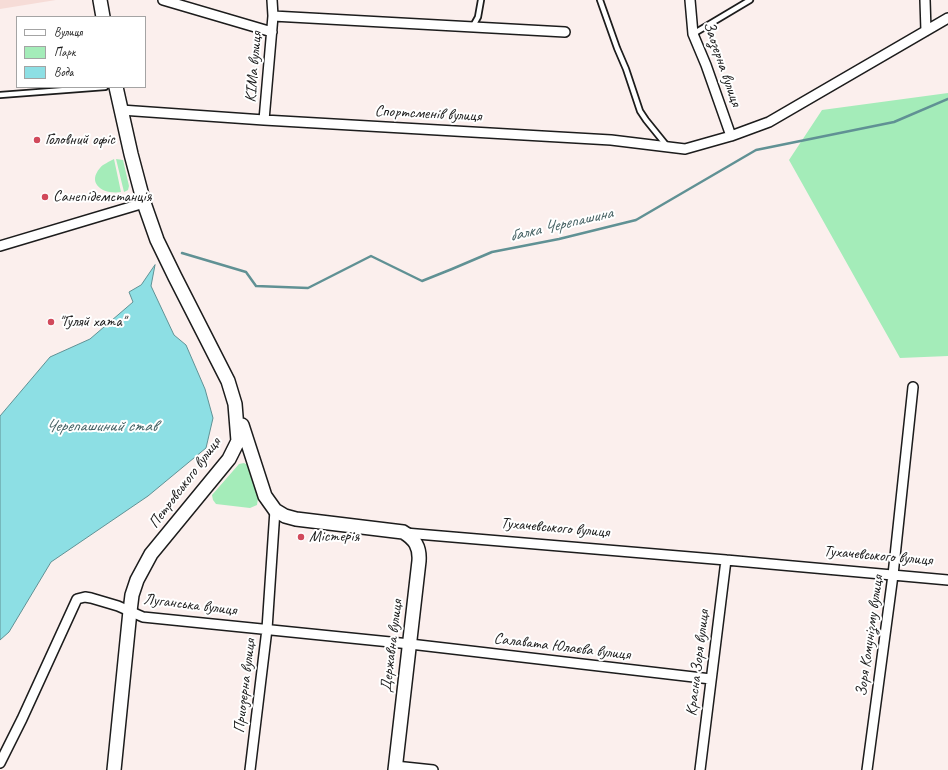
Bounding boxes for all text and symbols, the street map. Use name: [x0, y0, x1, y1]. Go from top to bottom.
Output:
legend: [16, 16, 146, 88]
street label: Заозерна вулиця: [699, 19, 745, 109]
text: Вулиця: [54, 24, 82, 40]
street label: КІМа вулиця: [241, 31, 267, 103]
text: Парк: [54, 44, 75, 60]
text: Вода: [54, 64, 73, 80]
street label: Спортсменів вулиця: [374, 102, 482, 126]
place label: Головний офіс: [45, 130, 115, 150]
marker: Головний офіс: [32, 135, 42, 145]
place label: Санепідемстанція: [53, 187, 151, 207]
marker: Санепідемстанція: [40, 192, 50, 202]
water label: балка Черепашина: [507, 203, 615, 247]
place label: "Гуляй хата": [59, 312, 126, 332]
marker: "Гуляй хата": [46, 317, 56, 327]
water label: Черепашиний став: [46, 417, 156, 437]
street label: Петровського вулиця: [145, 434, 225, 532]
street label: Тухачевського вулиця: [500, 514, 610, 542]
place label: Містерія: [309, 527, 359, 547]
marker: Містерія: [296, 532, 306, 542]
street label: Тухачевського вулиця: [823, 542, 933, 570]
street label: Зоря Комунізму вулиця: [852, 574, 888, 698]
street label: Луганська вулиця: [142, 590, 238, 620]
street label: Державна вулиця: [377, 599, 407, 693]
street label: Красна Зоря вулиця: [682, 609, 714, 717]
street label: Салавата Юлаєва вулиця: [493, 629, 631, 665]
street label: Приозерна вулиця: [230, 638, 260, 734]

